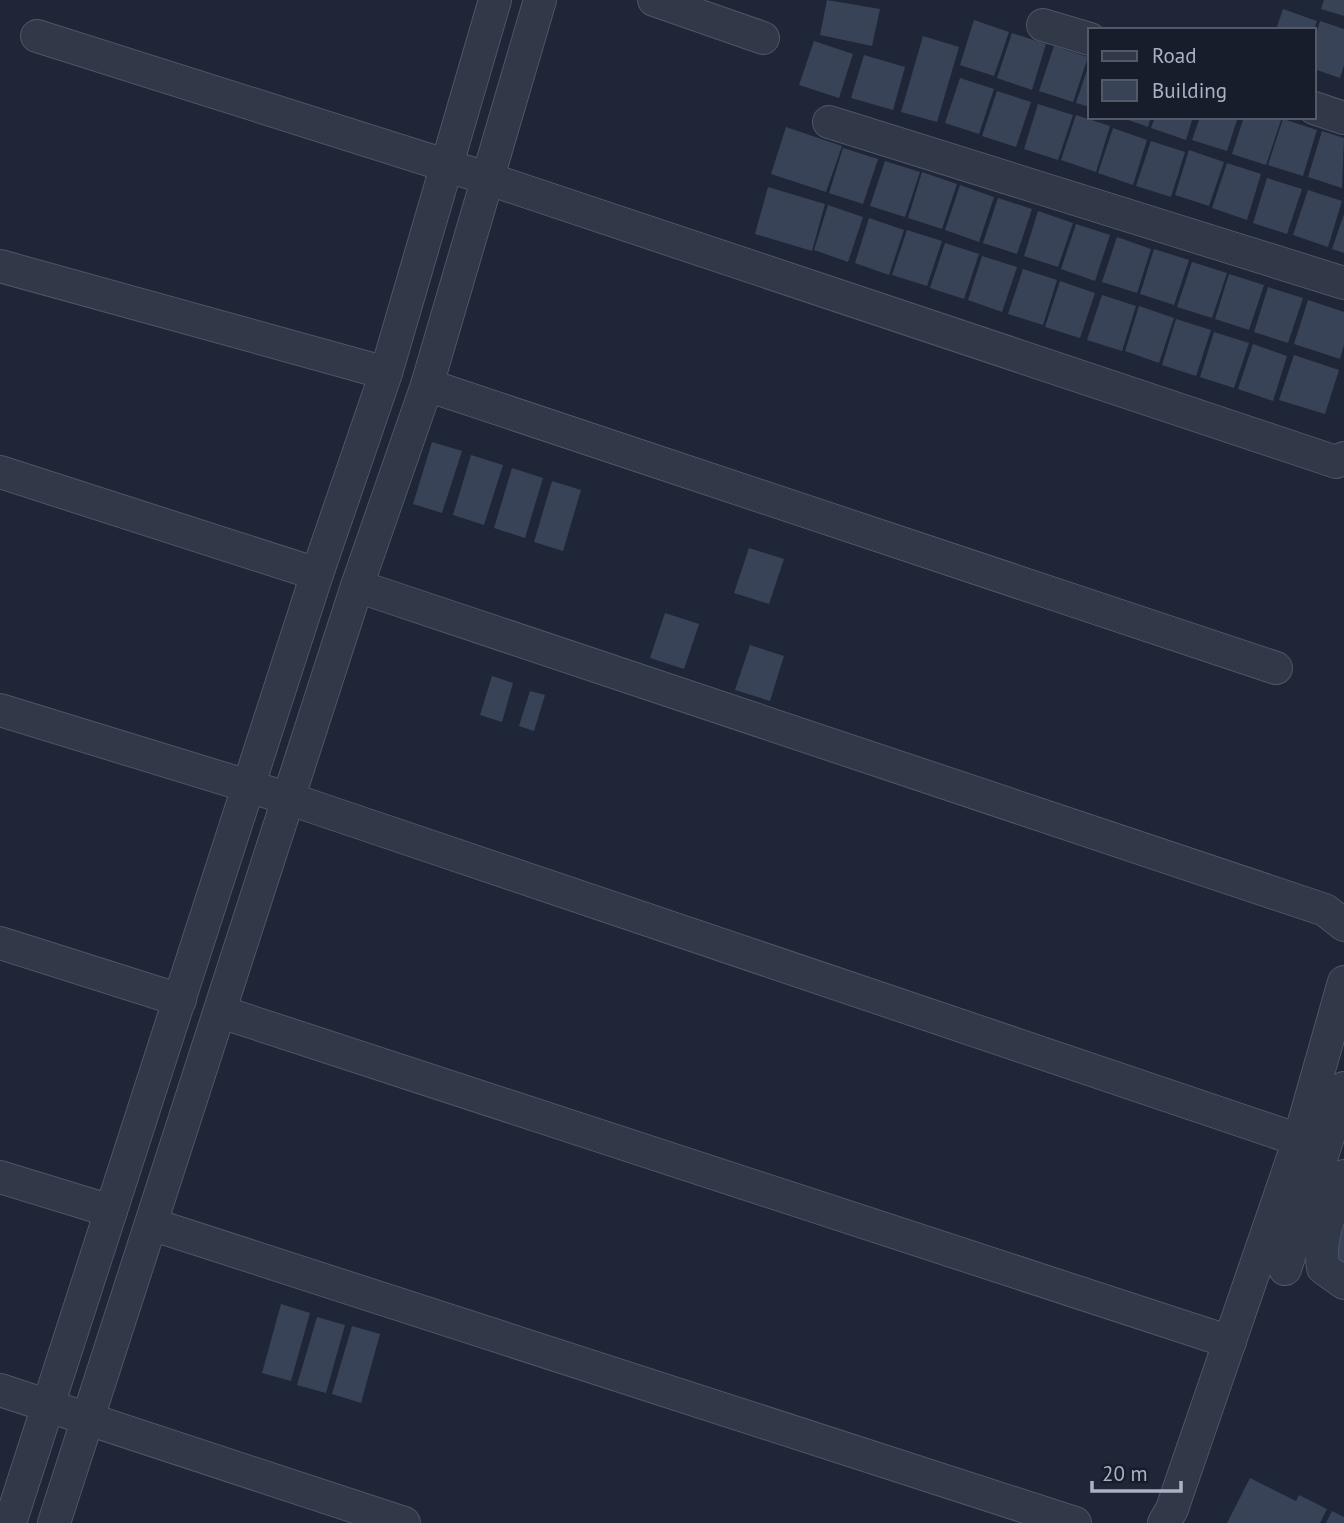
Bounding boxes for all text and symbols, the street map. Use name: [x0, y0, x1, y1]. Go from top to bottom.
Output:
legend: [1088, 28, 1316, 119]
text: Road: [1152, 42, 1196, 69]
text: Building: [1152, 77, 1227, 104]
scale bar: [1092, 1450, 1181, 1494]
text: 20 m: [1102, 1460, 1148, 1487]

